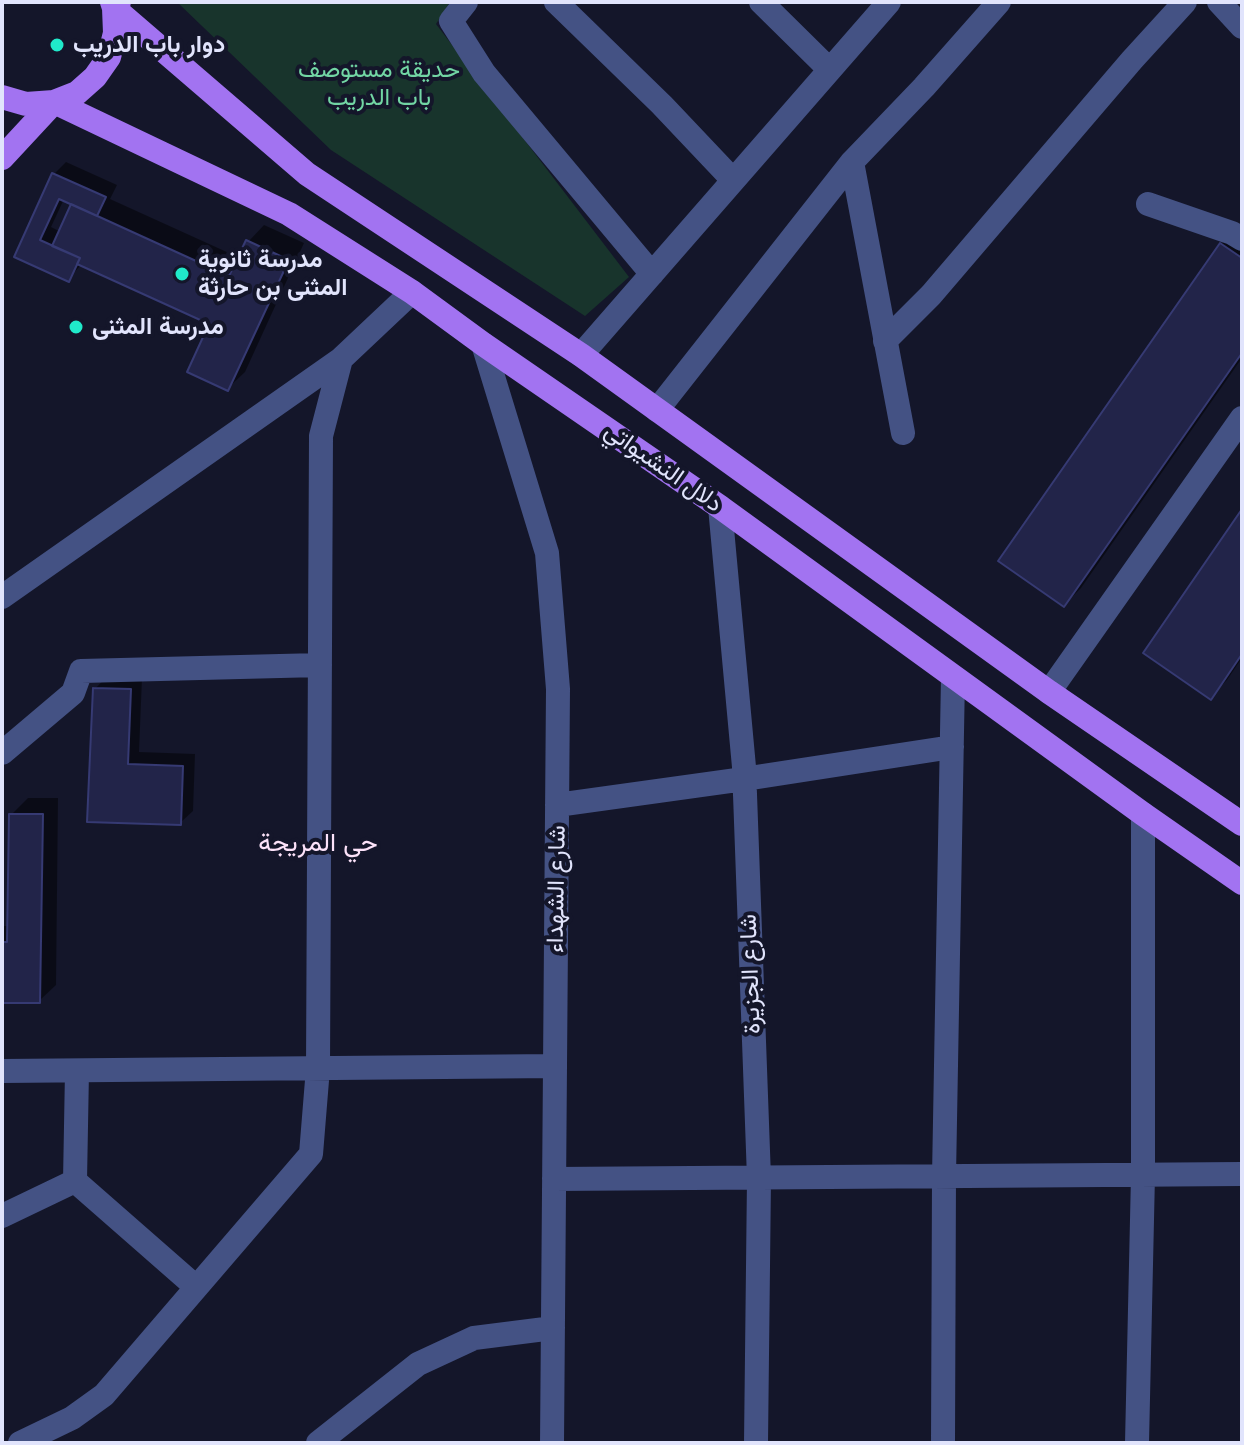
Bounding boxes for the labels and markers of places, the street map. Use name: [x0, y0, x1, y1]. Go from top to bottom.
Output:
place label: دوار باب الدريب: [73, 31, 225, 59]
marker: دوار باب الدريب: [48, 36, 66, 54]
place label: مدرسة ثانوية المثنى بن حارثة: [198, 246, 347, 302]
marker: مدرسة ثانوية المثنى بن حارثة: [173, 265, 191, 283]
place label: مدرسة المثنى: [92, 313, 224, 341]
marker: مدرسة المثنى: [67, 318, 85, 336]

